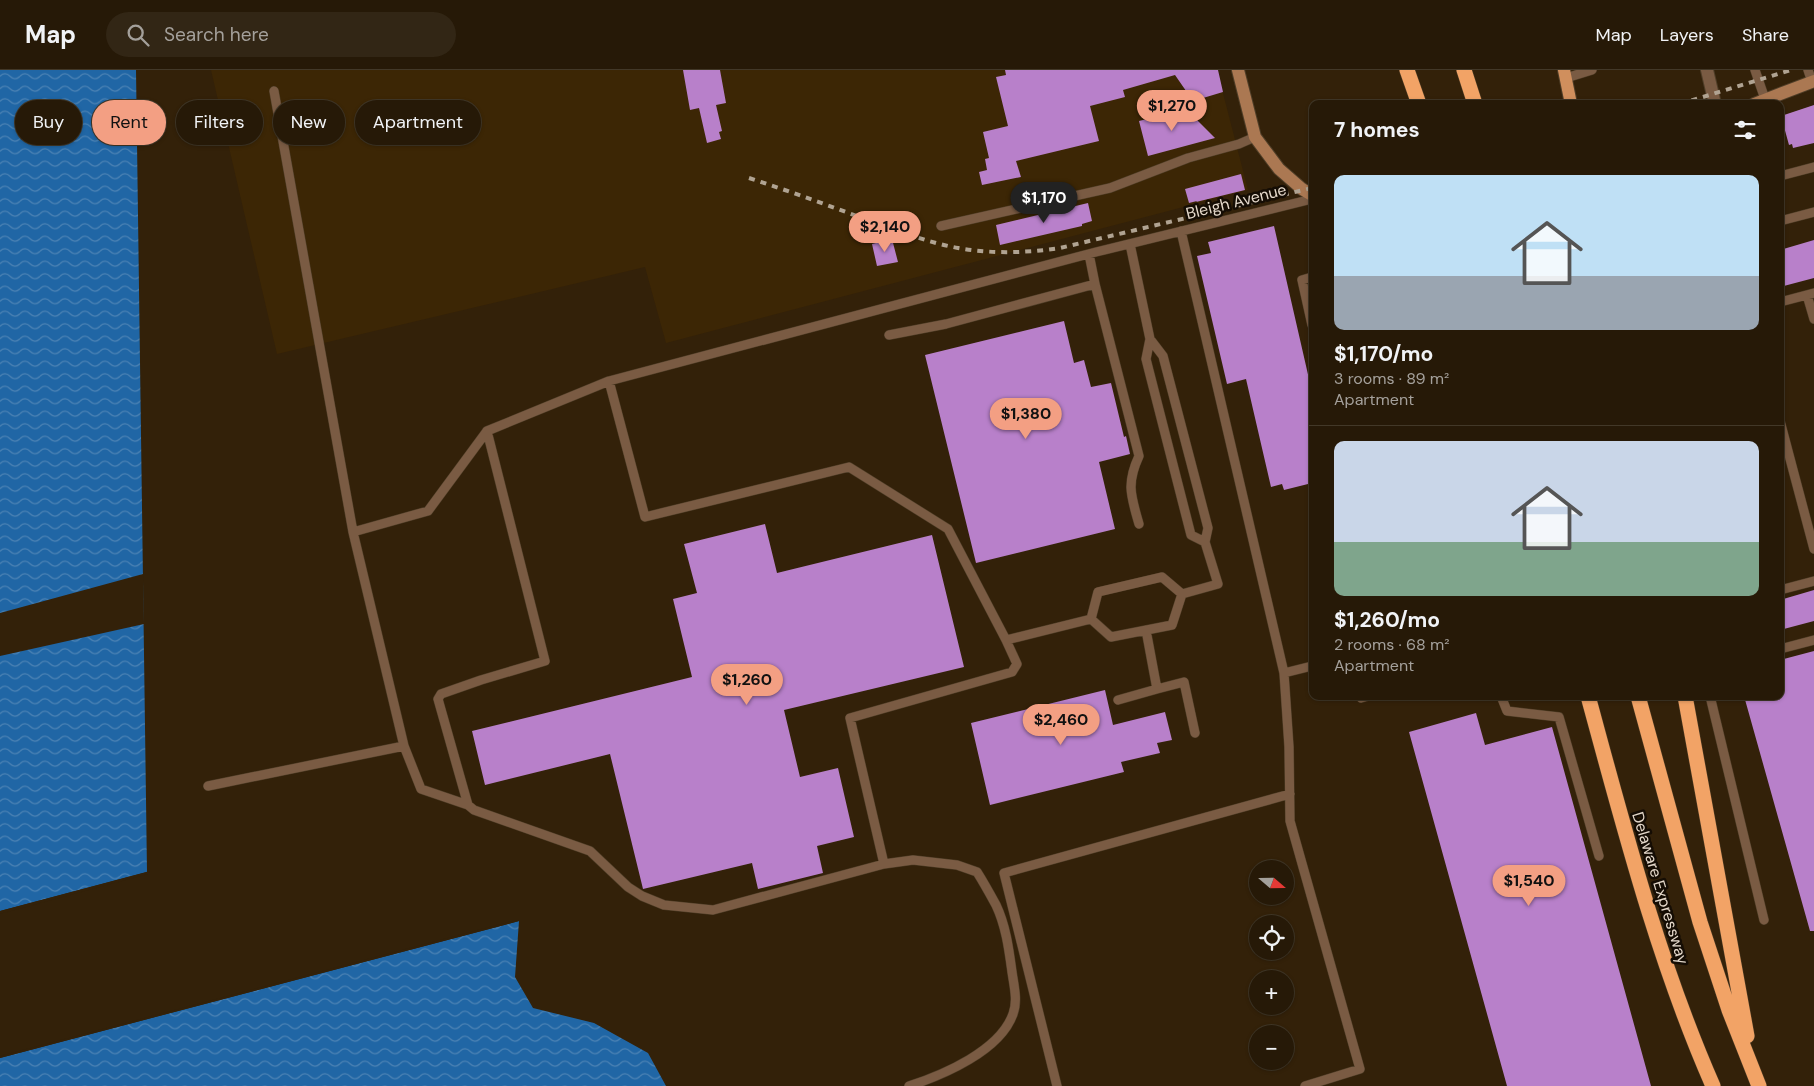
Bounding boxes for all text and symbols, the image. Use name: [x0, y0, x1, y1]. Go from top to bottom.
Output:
search box: [106, 12, 456, 57]
text: Map: [25, 19, 76, 50]
icon: search: [124, 21, 152, 49]
text: Search here: [164, 22, 269, 47]
text: Map: [1596, 23, 1632, 47]
text: Layers: [1660, 23, 1714, 47]
text: Share: [1742, 23, 1789, 47]
pin: $1,270: [1131, 90, 1213, 132]
text: $1,270: [1148, 95, 1196, 116]
chip: Buy: [15, 100, 82, 145]
chip: Rent: [92, 100, 166, 145]
chip: Filters: [176, 100, 263, 145]
chip: New: [273, 100, 345, 145]
chip: Apartment: [355, 100, 481, 145]
text: 7 homes: [1334, 116, 1420, 144]
icon: filters: [1731, 116, 1759, 144]
street label: Bleigh Avenue: [1184, 179, 1289, 224]
pin: $1,170: [1003, 182, 1085, 224]
text: $1,170: [1021, 187, 1067, 208]
icon: home: [1502, 208, 1592, 298]
pin: $2,140: [844, 210, 926, 253]
text: $2,140: [860, 216, 910, 237]
text: $1,170/mo: [1334, 340, 1433, 368]
text: 3 rooms · 89 m²: [1334, 368, 1449, 389]
text: Apartment: [1334, 389, 1414, 410]
pin: $1,380: [985, 398, 1067, 440]
text: $1,380: [1001, 403, 1051, 424]
icon: home: [1502, 473, 1592, 563]
text: $1,260/mo: [1334, 606, 1440, 634]
text: 2 rooms · 68 m²: [1334, 634, 1450, 655]
text: Apartment: [1334, 655, 1414, 676]
pin: $1,260: [706, 664, 788, 706]
text: $1,260: [722, 669, 772, 690]
pin: $2,460: [1020, 704, 1102, 746]
text: $2,460: [1034, 709, 1088, 730]
street label: Delaware Expressway: [1627, 809, 1694, 967]
north arrow: [1249, 860, 1294, 905]
map controls: [1249, 860, 1294, 1070]
pin: $1,540: [1488, 864, 1570, 907]
text: $1,540: [1503, 870, 1555, 891]
button: locate: [1249, 915, 1294, 960]
button: +: [1249, 970, 1294, 1015]
button: −: [1249, 1025, 1294, 1070]

